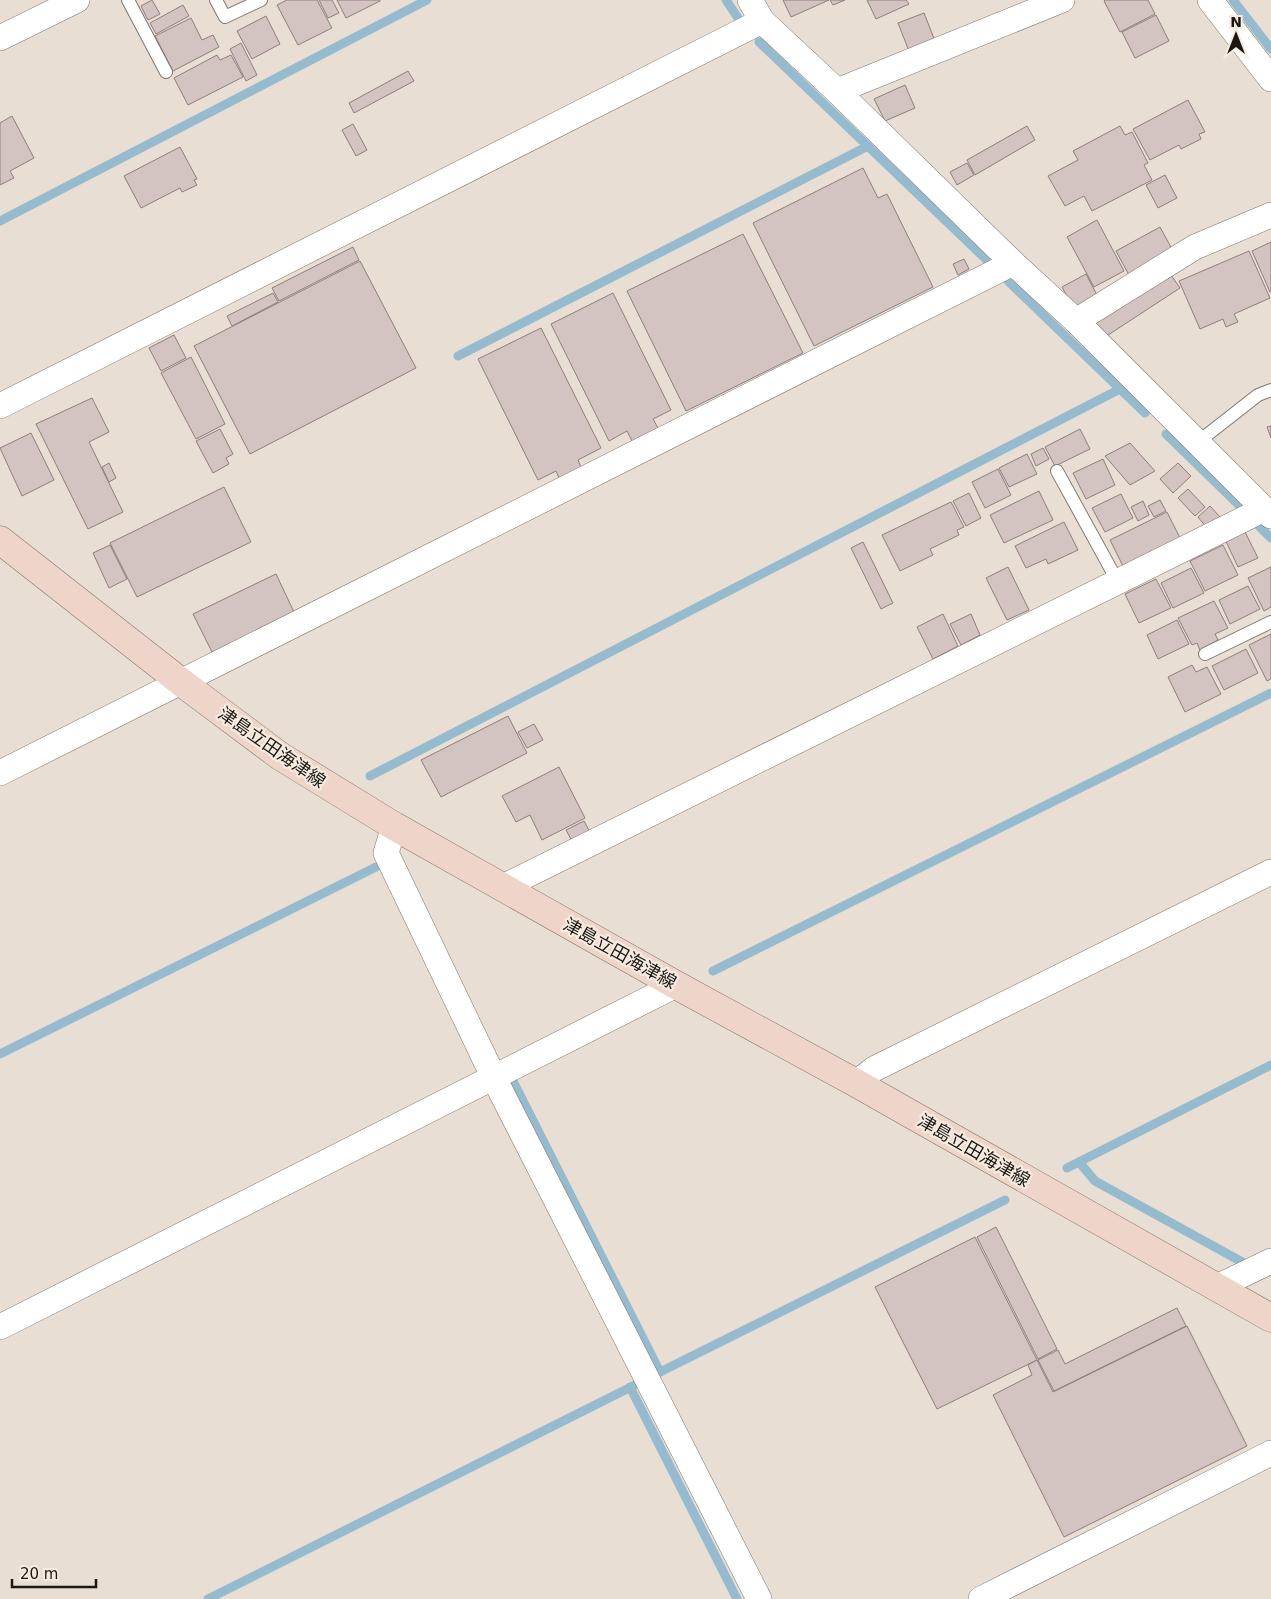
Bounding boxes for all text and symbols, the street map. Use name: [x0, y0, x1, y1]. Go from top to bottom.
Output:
north arrow: [1211, 10, 1261, 60]
text: N: [1230, 14, 1242, 30]
street label: 津島立田海津線: [214, 702, 330, 792]
street label: 津島立田海津線: [560, 913, 680, 993]
street label: 津島立田海津線: [914, 1109, 1034, 1191]
scale bar: [12, 1556, 96, 1588]
text: 20 m: [20, 1565, 58, 1583]

